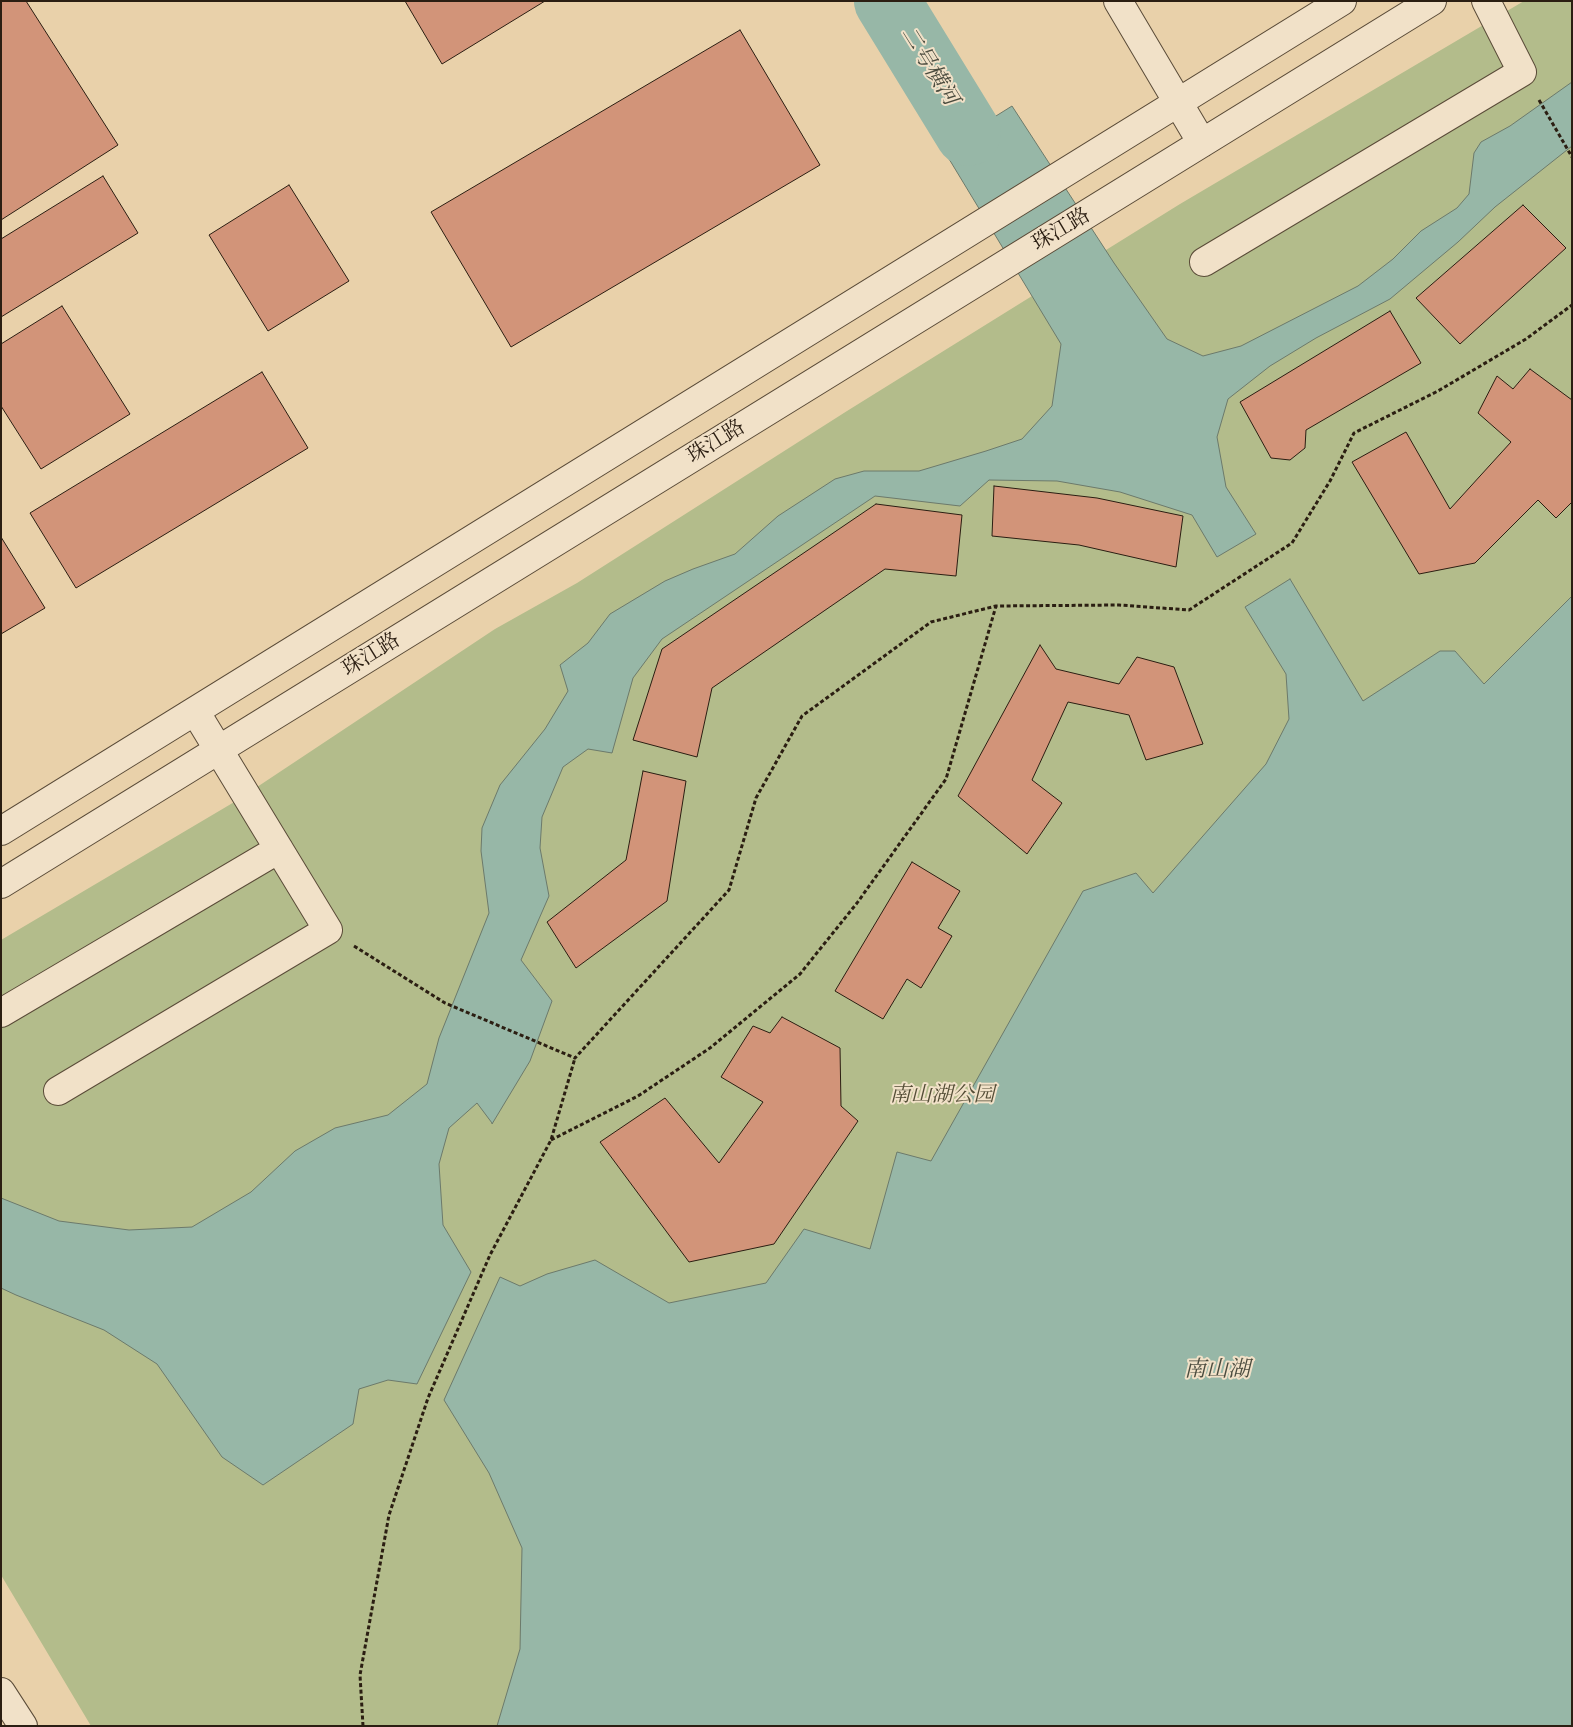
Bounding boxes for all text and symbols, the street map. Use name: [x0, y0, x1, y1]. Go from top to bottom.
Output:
water label: 二号横河: [893, 23, 963, 111]
street label: 珠江路: [1029, 204, 1095, 258]
street label: 珠江路: [684, 416, 750, 470]
street label: 珠江路: [339, 629, 405, 683]
park label: 南山湖公园: [890, 1084, 994, 1110]
water label: 南山湖: [1184, 1358, 1250, 1384]

